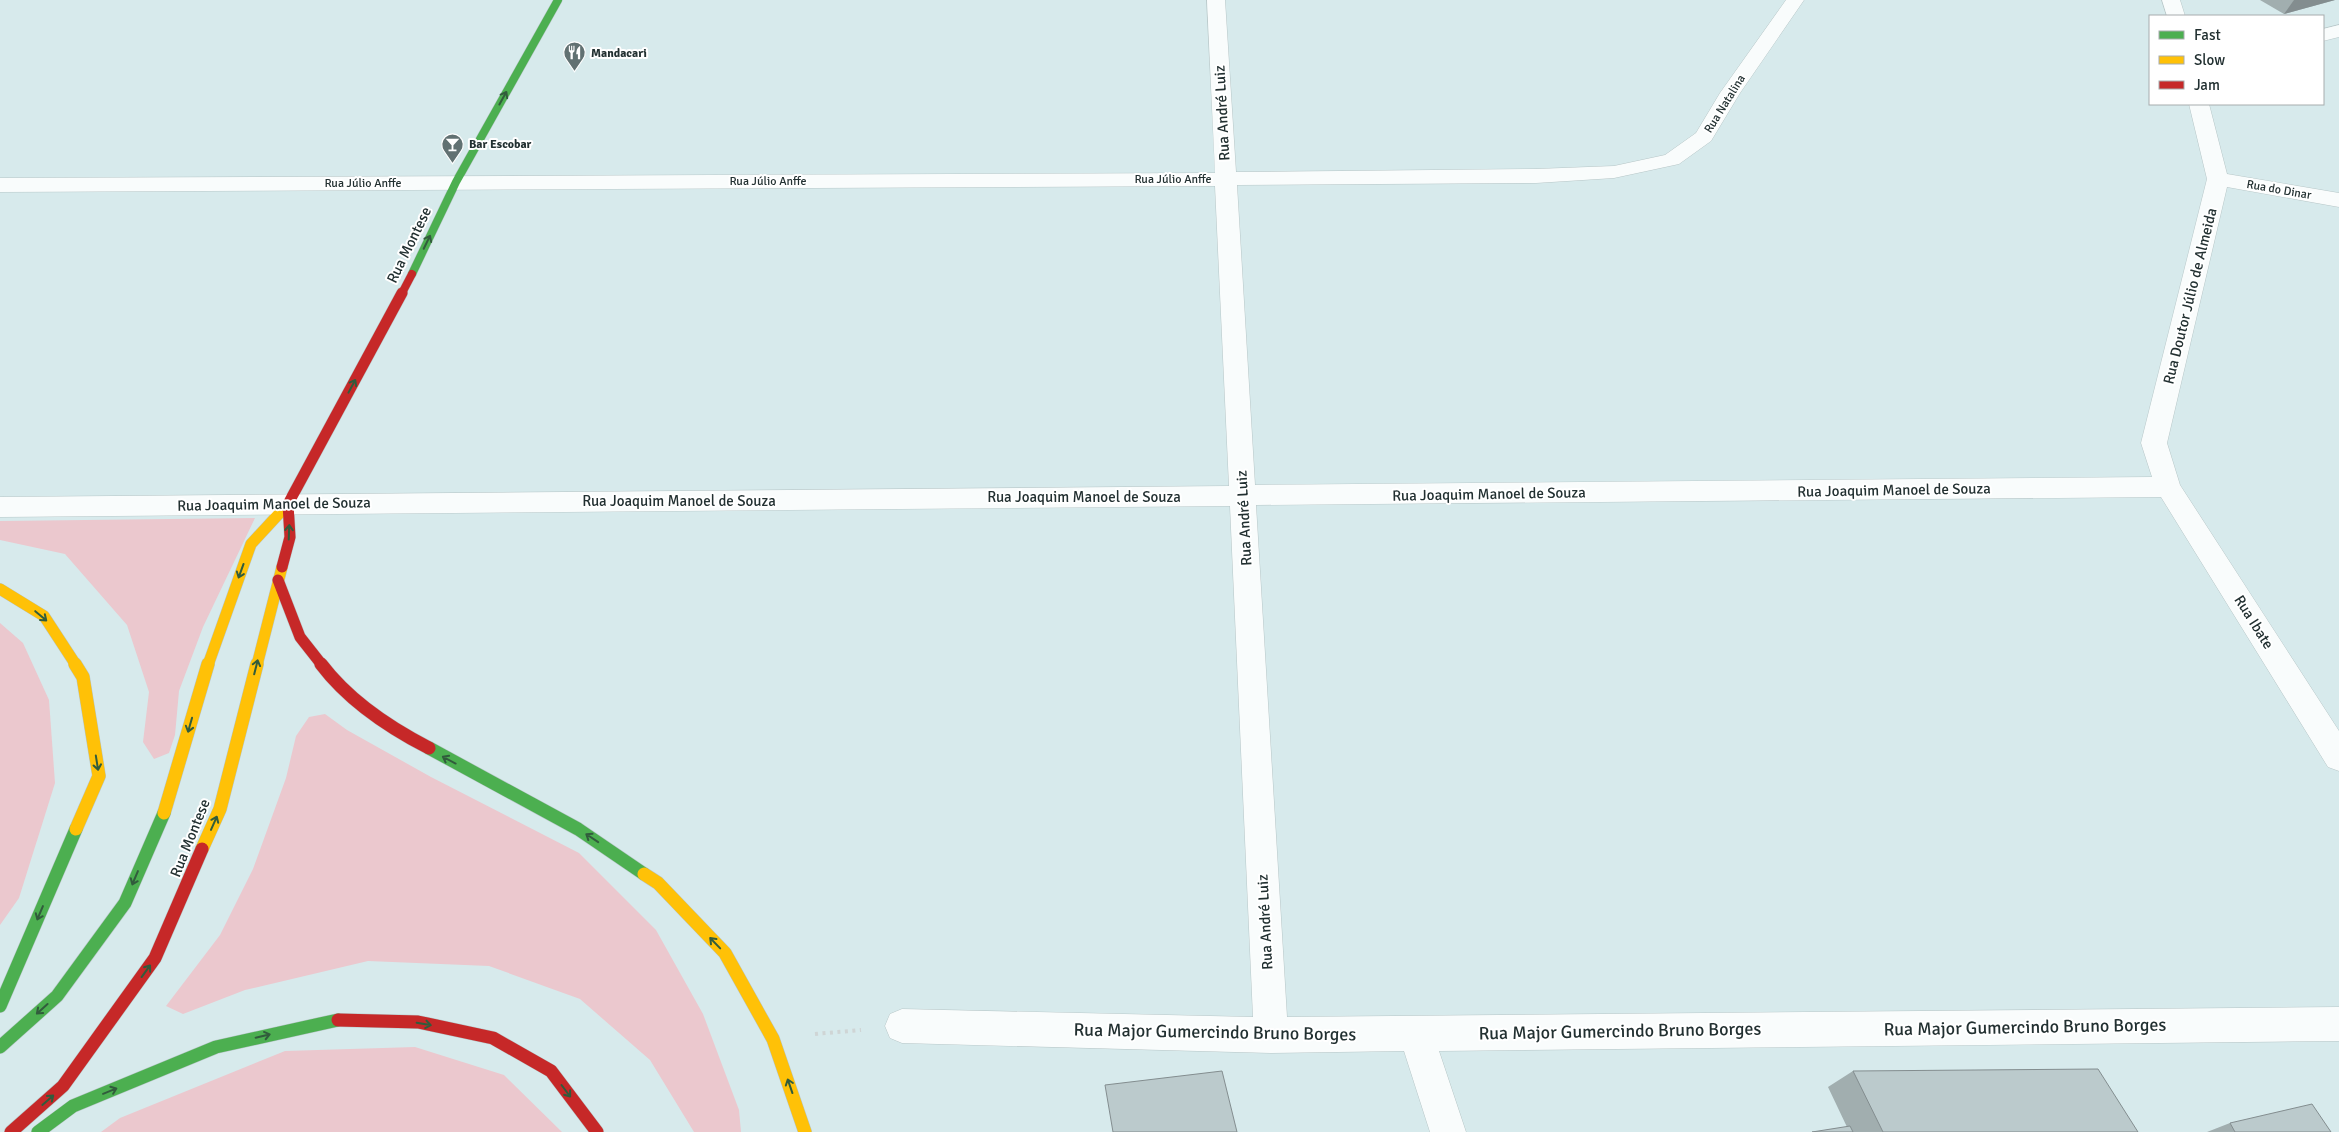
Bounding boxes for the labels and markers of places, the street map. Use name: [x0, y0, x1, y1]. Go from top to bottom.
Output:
restaurant icon: Mandacari: [563, 41, 587, 72]
place label: Mandacari: [591, 46, 647, 61]
bar icon: Bar Escobar: [441, 132, 465, 163]
place label: Bar Escobar: [469, 137, 532, 152]

